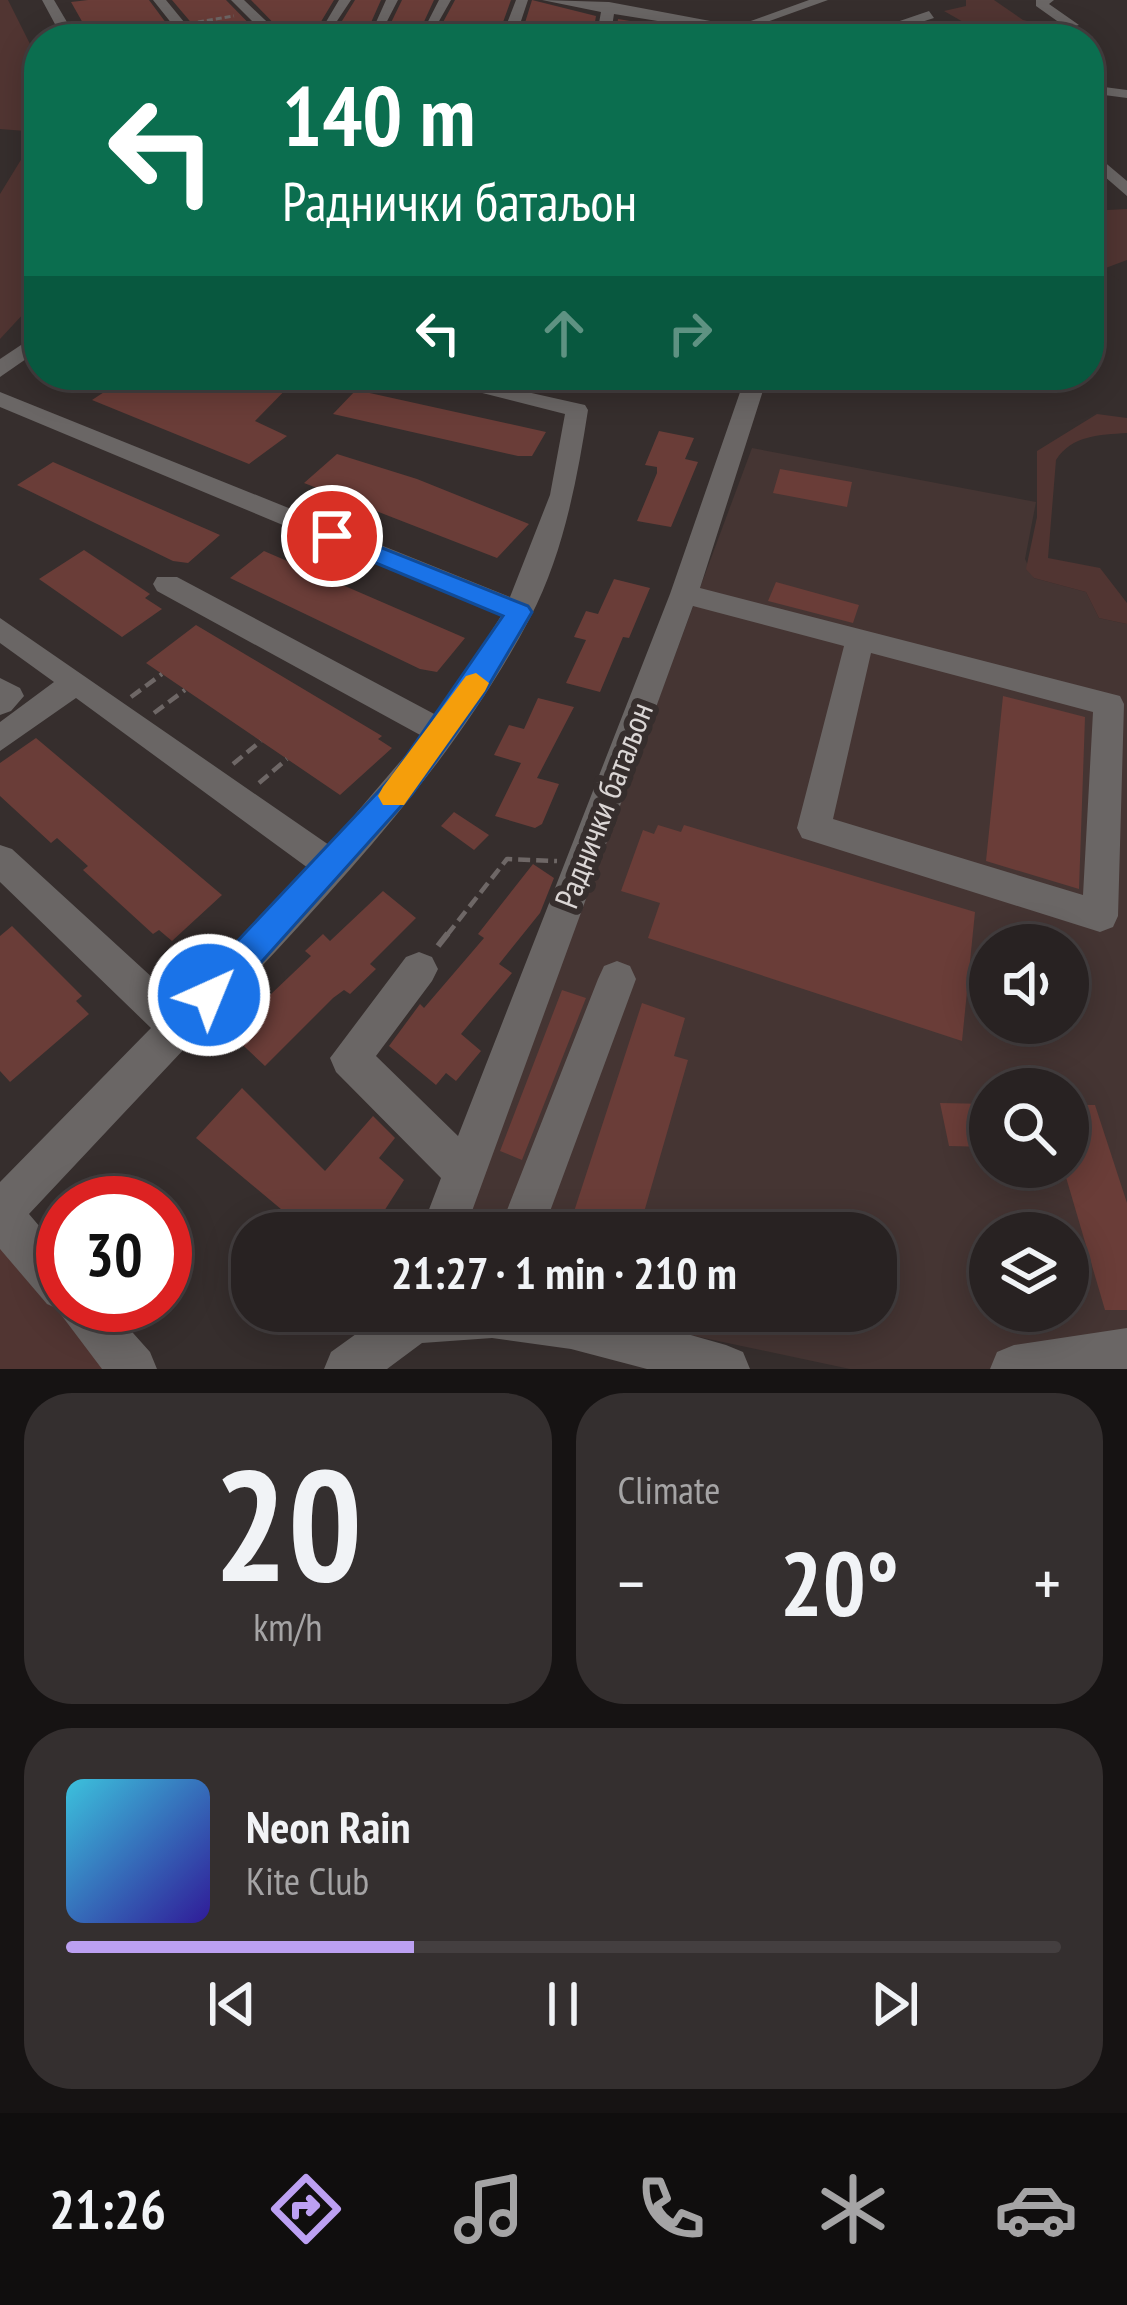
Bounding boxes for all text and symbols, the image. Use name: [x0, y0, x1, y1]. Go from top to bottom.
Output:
text: 140 m: [282, 60, 475, 169]
icon: left: [84, 72, 240, 228]
text: Раднички батаљон: [282, 166, 637, 236]
icon: left: [405, 300, 471, 366]
icon: ahead: [531, 300, 597, 366]
icon: right: [657, 300, 723, 366]
pin: [281, 485, 383, 587]
icon: arrive: [299, 503, 365, 569]
street label: Раднички батаљон: [544, 696, 662, 914]
map controls: [969, 924, 1089, 1332]
button: sound: [969, 924, 1089, 1044]
position arrow: [146, 932, 272, 1058]
button: search: [969, 1068, 1089, 1188]
speed limit sign: 30: [36, 1176, 192, 1332]
button: layers: [969, 1212, 1089, 1332]
text: 21:27 · 1 min · 210 m: [391, 1243, 737, 1301]
text: 20: [213, 1422, 362, 1624]
text: Climate: [618, 1464, 720, 1515]
text: 20°: [780, 1524, 899, 1641]
text: −: [618, 1540, 645, 1625]
text: +: [1034, 1540, 1061, 1625]
text: km/h: [253, 1601, 322, 1652]
text: Neon Rain: [246, 1797, 411, 1855]
text: Kite Club: [246, 1855, 369, 1906]
icon: previous: [199, 1971, 265, 2037]
icon: pause: [530, 1971, 596, 2037]
icon: next: [862, 1971, 928, 2037]
icon: directions: [264, 2167, 348, 2251]
icon: music: [447, 2167, 531, 2251]
icon: phone: [629, 2167, 713, 2251]
icon: climate: [811, 2167, 895, 2251]
icon: car: [994, 2167, 1078, 2251]
text: 21:26: [49, 2174, 166, 2244]

